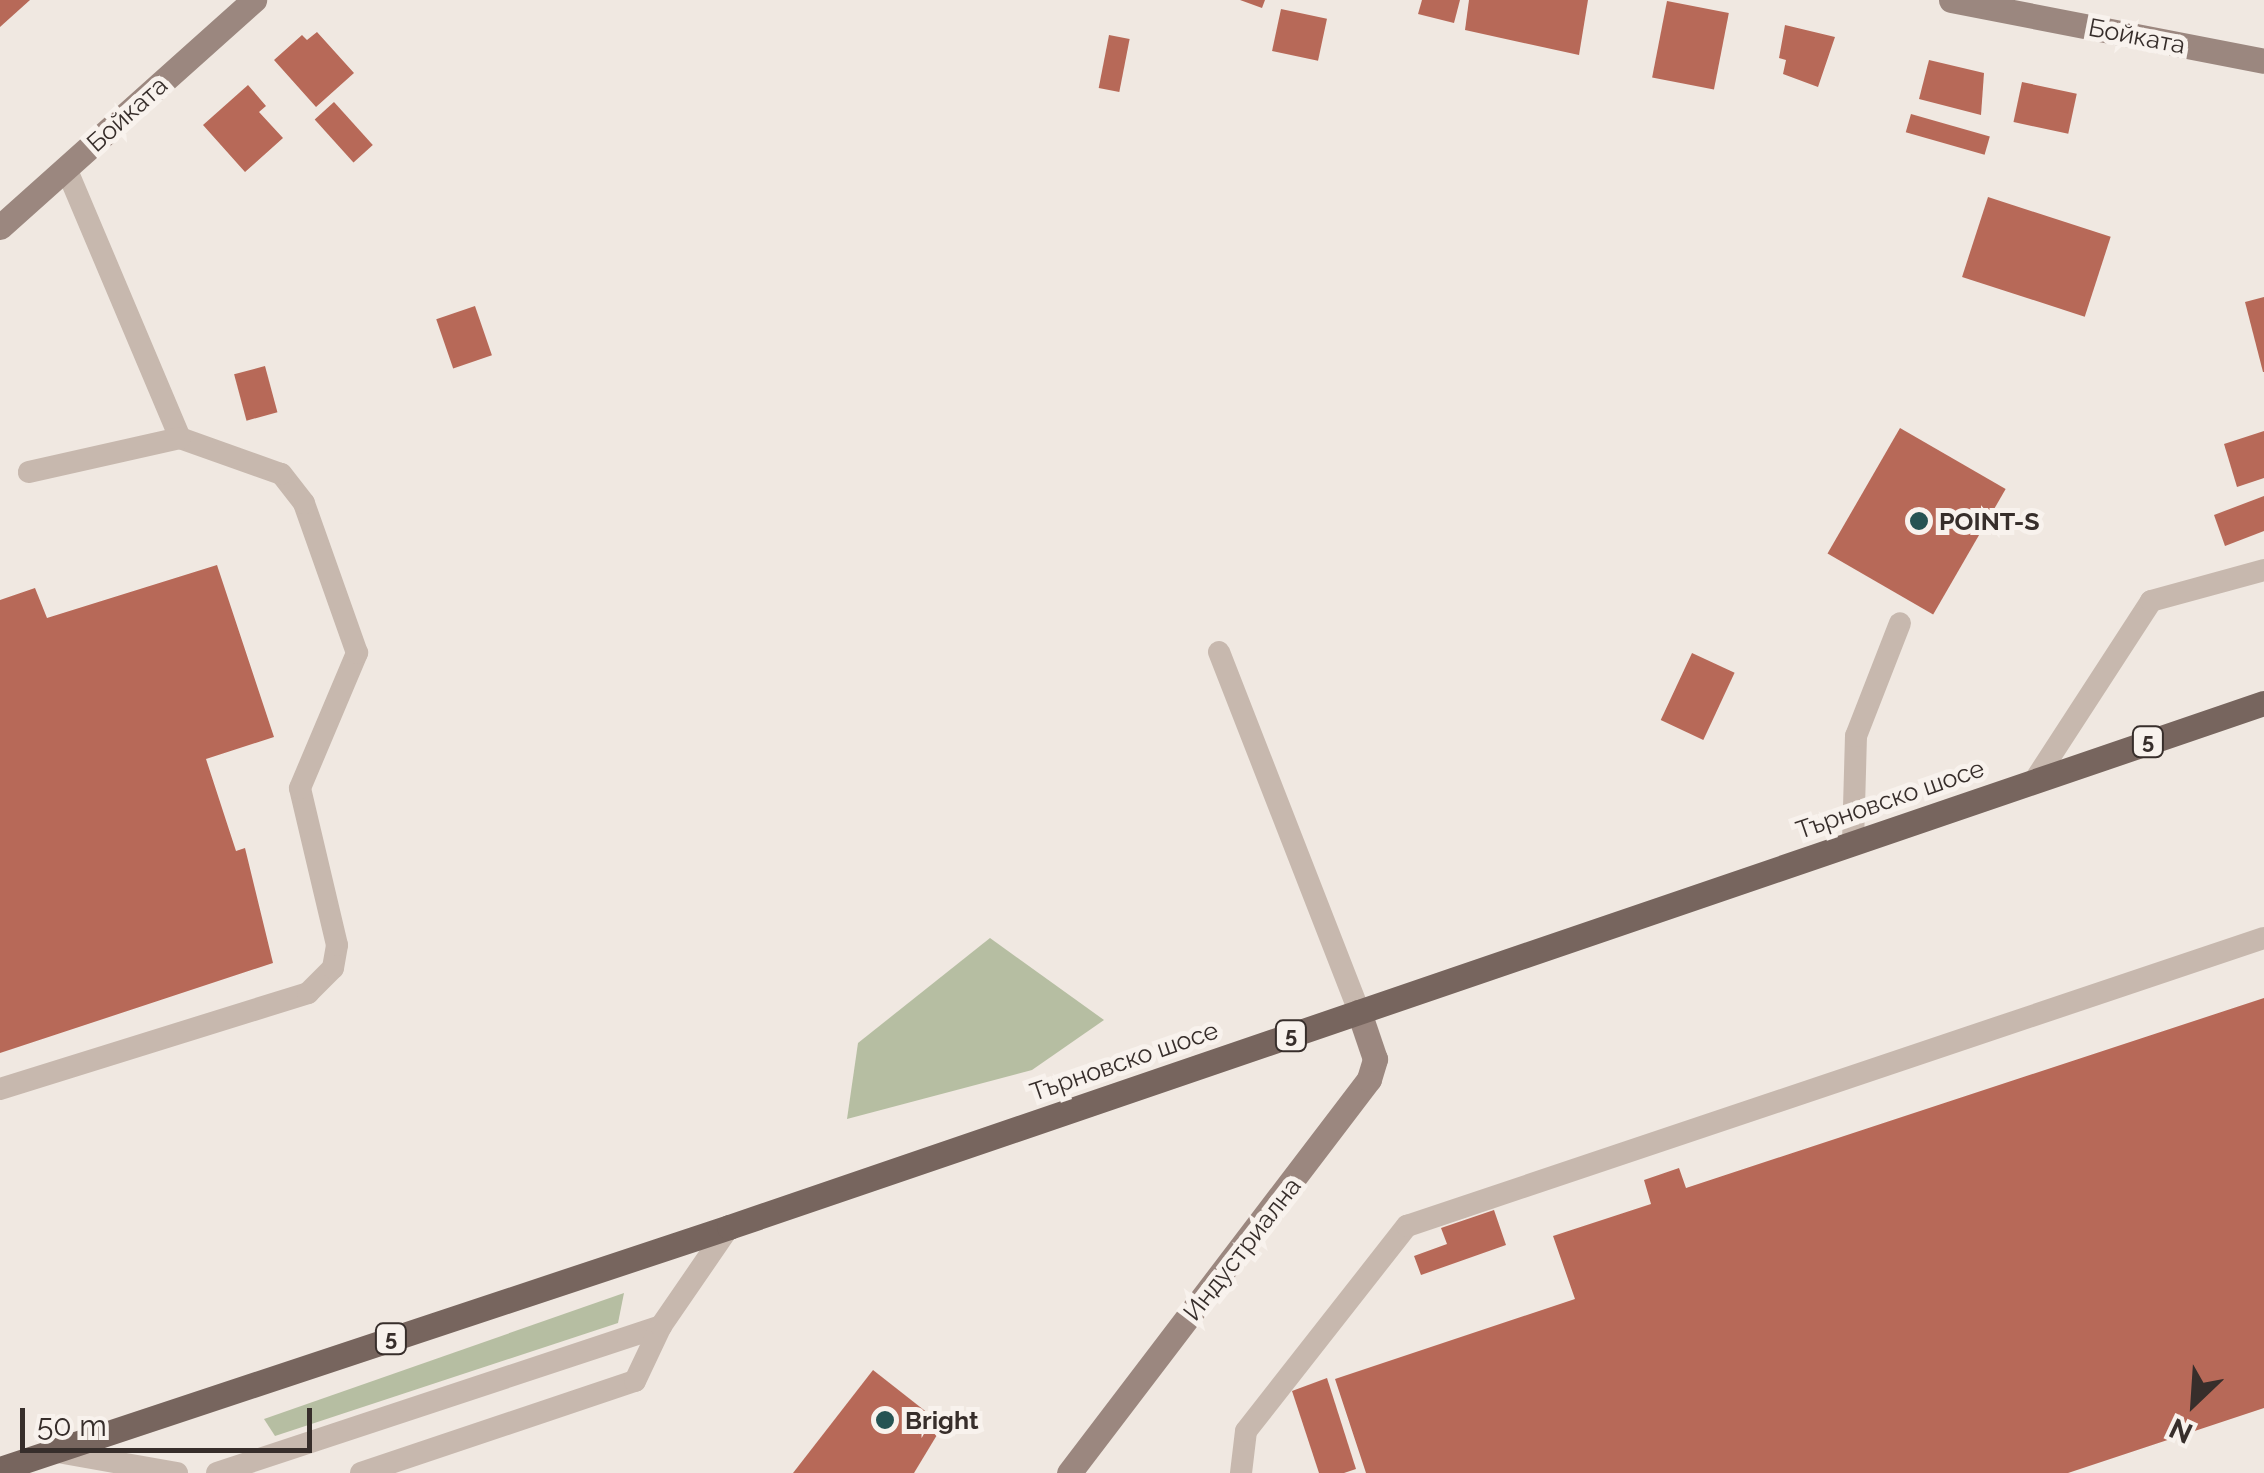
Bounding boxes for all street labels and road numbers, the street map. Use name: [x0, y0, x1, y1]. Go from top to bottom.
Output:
street label: Бойката: [2086, 12, 2188, 60]
street label: Бойката: [81, 70, 173, 158]
road number: 5: [2130, 725, 2166, 759]
street label: Търновско шосе: [1792, 753, 1988, 845]
street label: Търновско шосе: [1026, 1015, 1222, 1107]
road number: 5: [1274, 1019, 1308, 1053]
street label: Индустриална: [1177, 1172, 1307, 1326]
road number: 5: [374, 1322, 408, 1356]

